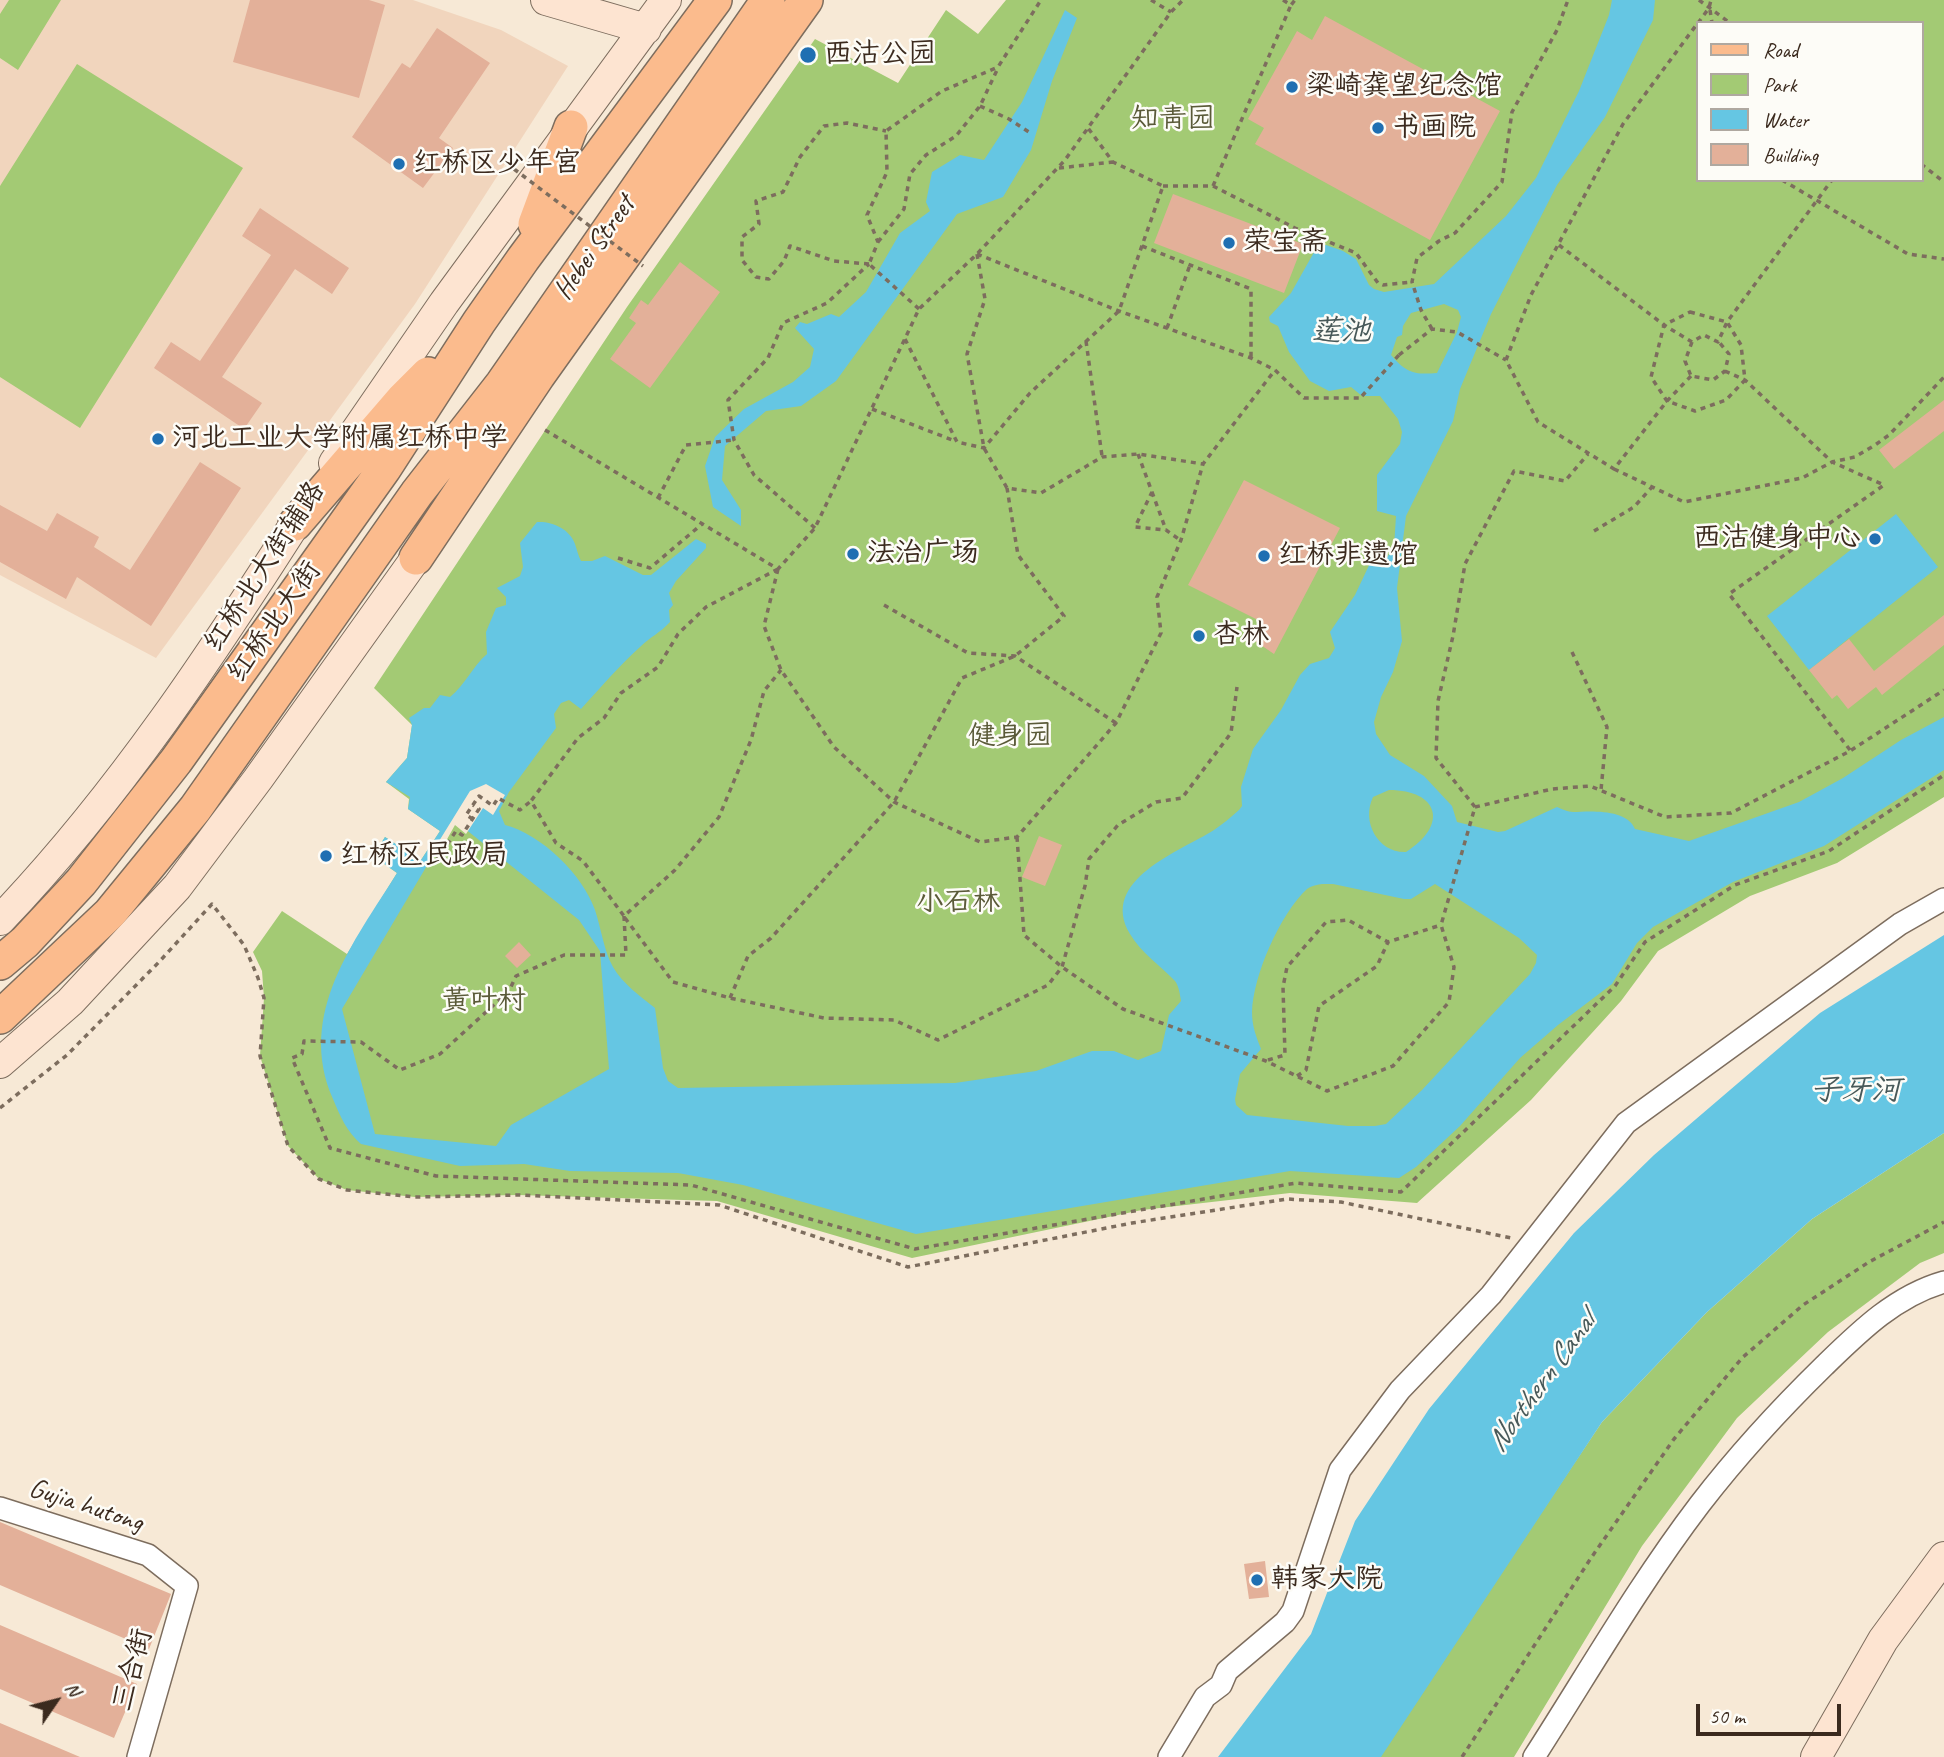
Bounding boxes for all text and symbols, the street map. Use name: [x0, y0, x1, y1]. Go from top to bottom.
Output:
legend: [1696, 21, 1923, 182]
text: Road: [1763, 37, 1798, 63]
place label: 西沽公园: [824, 38, 936, 72]
marker: 西沽公园: [798, 45, 818, 65]
place label: 梁崎龚望纪念馆: [1306, 70, 1502, 104]
text: Park: [1763, 72, 1796, 98]
marker: 梁崎龚望纪念馆: [1284, 79, 1300, 95]
park label: 知青园: [1131, 103, 1215, 137]
text: Water: [1763, 107, 1809, 133]
place label: 书画院: [1392, 111, 1476, 145]
marker: 书画院: [1370, 120, 1386, 136]
text: Building: [1763, 142, 1818, 168]
place label: 红桥区少年宫: [413, 147, 581, 181]
marker: 红桥区少年宫: [391, 156, 407, 172]
street label: Hebei Street: [547, 190, 643, 306]
place label: 荣宝斋: [1243, 226, 1327, 260]
marker: 荣宝斋: [1221, 235, 1237, 251]
water label: 莲池: [1311, 314, 1371, 350]
place label: 河北工业大学附属红桥中学: [172, 422, 508, 456]
marker: 河北工业大学附属红桥中学: [150, 431, 166, 447]
street label: 红桥北大街辅路: [198, 476, 332, 658]
place label: 西沽健身中心: [1693, 522, 1861, 556]
marker: 西沽健身中心: [1867, 531, 1883, 547]
place label: 法治广场: [867, 537, 979, 571]
place label: 红桥非遗馆: [1278, 539, 1418, 573]
marker: 法治广场: [845, 546, 861, 562]
marker: 红桥非遗馆: [1256, 548, 1272, 564]
street label: 红桥北大街: [221, 555, 329, 689]
place label: 杏林: [1213, 619, 1269, 653]
marker: 杏林: [1191, 628, 1207, 644]
park label: 健身园: [968, 720, 1052, 754]
place label: 红桥区民政局: [340, 839, 508, 873]
marker: 红桥区民政局: [318, 848, 334, 864]
park label: 小石林: [916, 886, 1000, 920]
park label: 黄叶村: [442, 985, 526, 1019]
water label: 子牙河: [1811, 1073, 1901, 1109]
water label: Northern Canal: [1480, 1307, 1604, 1459]
street label: Gujia hutong: [25, 1472, 147, 1540]
place label: 韩家大院: [1271, 1563, 1383, 1597]
marker: 韩家大院: [1249, 1572, 1265, 1588]
street label: 三合街: [106, 1625, 160, 1715]
north arrow: [21, 1666, 91, 1736]
text: N: [60, 1677, 86, 1701]
scale bar: [1699, 1690, 1844, 1734]
text: 50 m: [1709, 1703, 1745, 1729]

